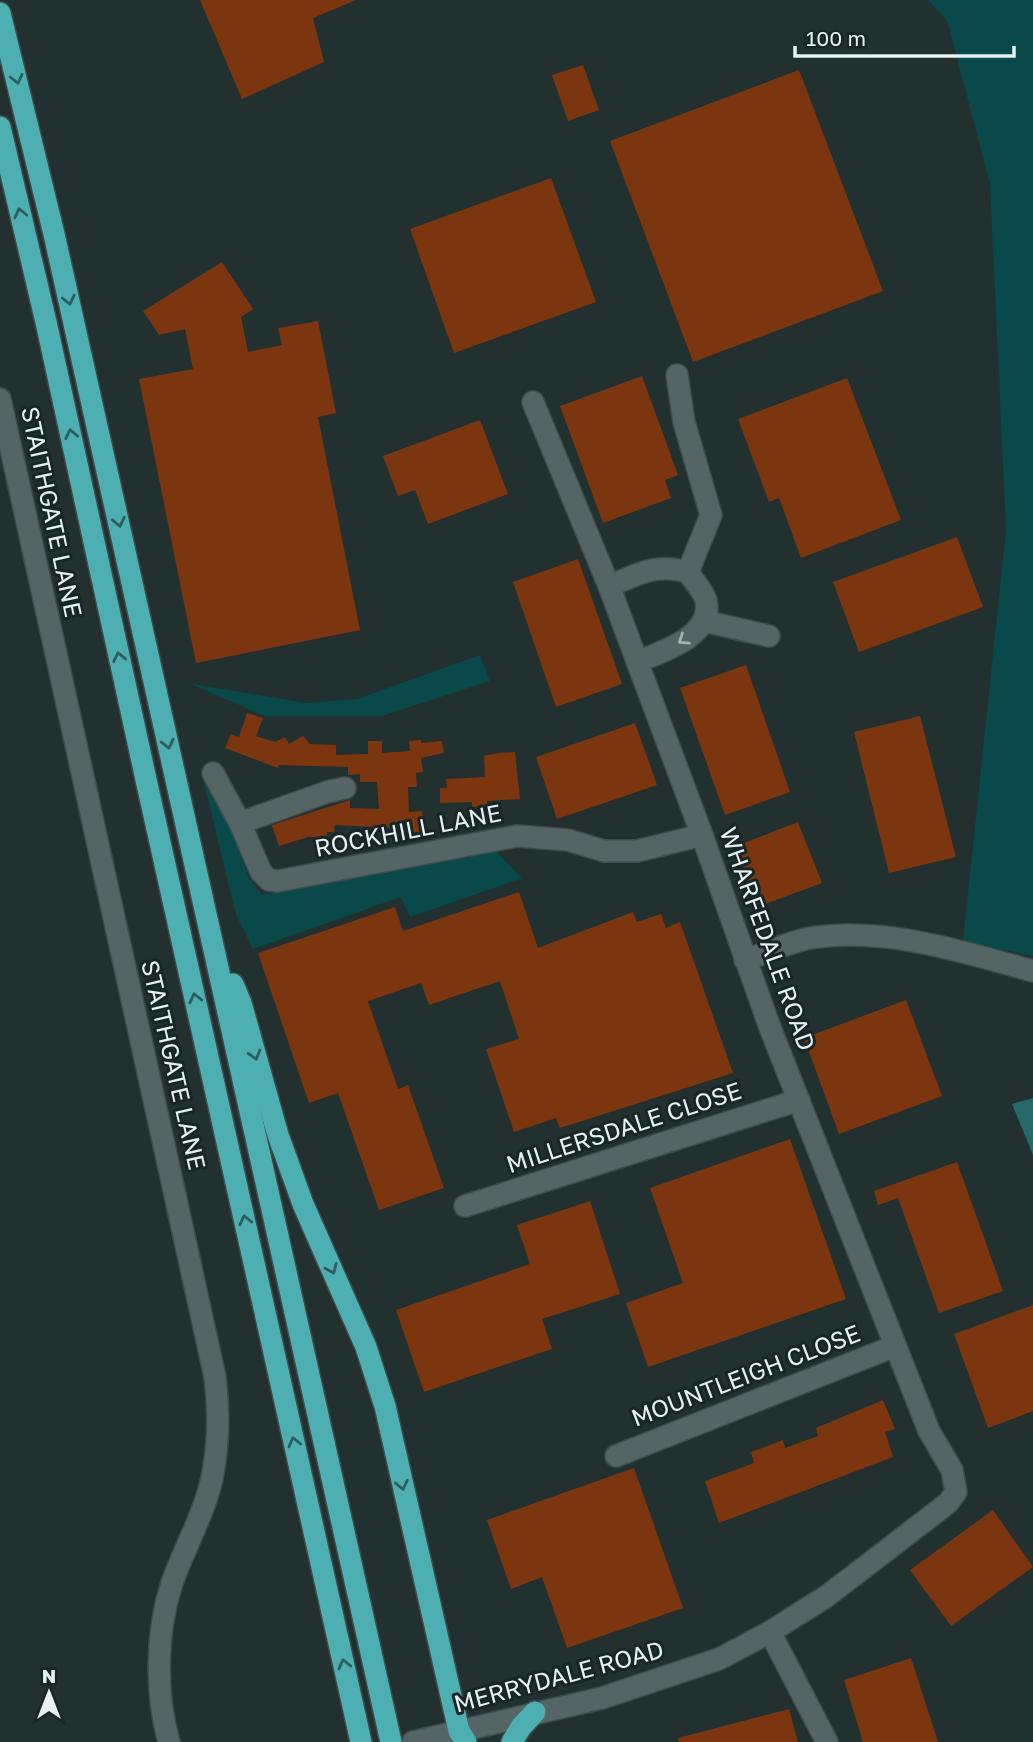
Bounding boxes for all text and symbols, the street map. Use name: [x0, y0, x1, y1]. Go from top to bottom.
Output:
scale bar: [795, 14, 1014, 58]
text: 100 m: [806, 25, 866, 51]
one-way arrow: [9, 73, 24, 85]
one-way arrow: [14, 207, 29, 219]
one-way arrow: [61, 294, 76, 306]
street label: STAITHGATE LANE: [16, 404, 89, 620]
one-way arrow: [64, 428, 79, 440]
one-way arrow: [111, 516, 125, 528]
one-way arrow: [678, 632, 691, 644]
one-way arrow: [113, 651, 128, 663]
one-way arrow: [160, 738, 174, 750]
street label: ROCKHILL LANE: [312, 797, 503, 862]
street label: WHARFEDALE ROAD: [714, 823, 822, 1054]
street label: STAITHGATE LANE: [136, 957, 213, 1172]
one-way arrow: [189, 992, 204, 1004]
one-way arrow: [247, 1049, 262, 1061]
street label: MILLERSDALE CLOSE: [502, 1075, 745, 1178]
one-way arrow: [238, 1214, 253, 1226]
one-way arrow: [324, 1262, 338, 1274]
street label: MOUNTLEIGH CLOSE: [627, 1318, 864, 1432]
one-way arrow: [288, 1436, 303, 1448]
one-way arrow: [393, 1479, 408, 1491]
street label: MERRYDALE ROAD: [451, 1634, 667, 1717]
north arrow: [14, 1658, 84, 1728]
one-way arrow: [338, 1658, 352, 1670]
text: N: [42, 1664, 56, 1687]

